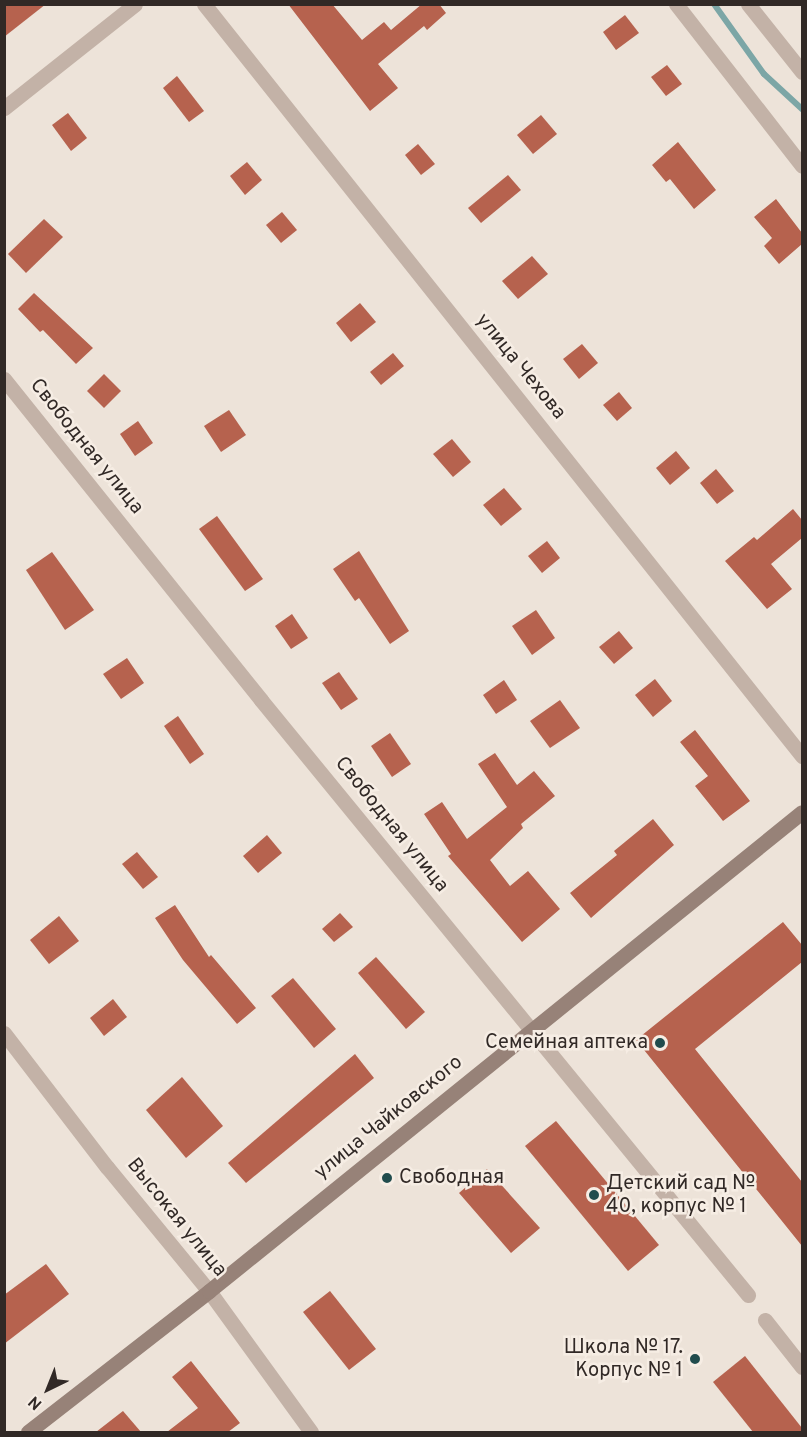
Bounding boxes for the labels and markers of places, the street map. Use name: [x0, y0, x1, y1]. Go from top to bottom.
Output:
place label: Семейная аптека: [485, 1031, 648, 1055]
marker: Семейная аптека: [653, 1036, 667, 1050]
place label: Свободная: [399, 1166, 504, 1190]
marker: Свободная: [380, 1171, 394, 1185]
place label: Детский сад № 40, корпус № 1: [606, 1172, 755, 1219]
marker: Детский сад № 40, корпус № 1: [587, 1188, 601, 1202]
place label: Школа № 17. Корпус № 1: [564, 1336, 683, 1383]
marker: Школа № 17. Корпус № 1: [688, 1352, 702, 1366]

